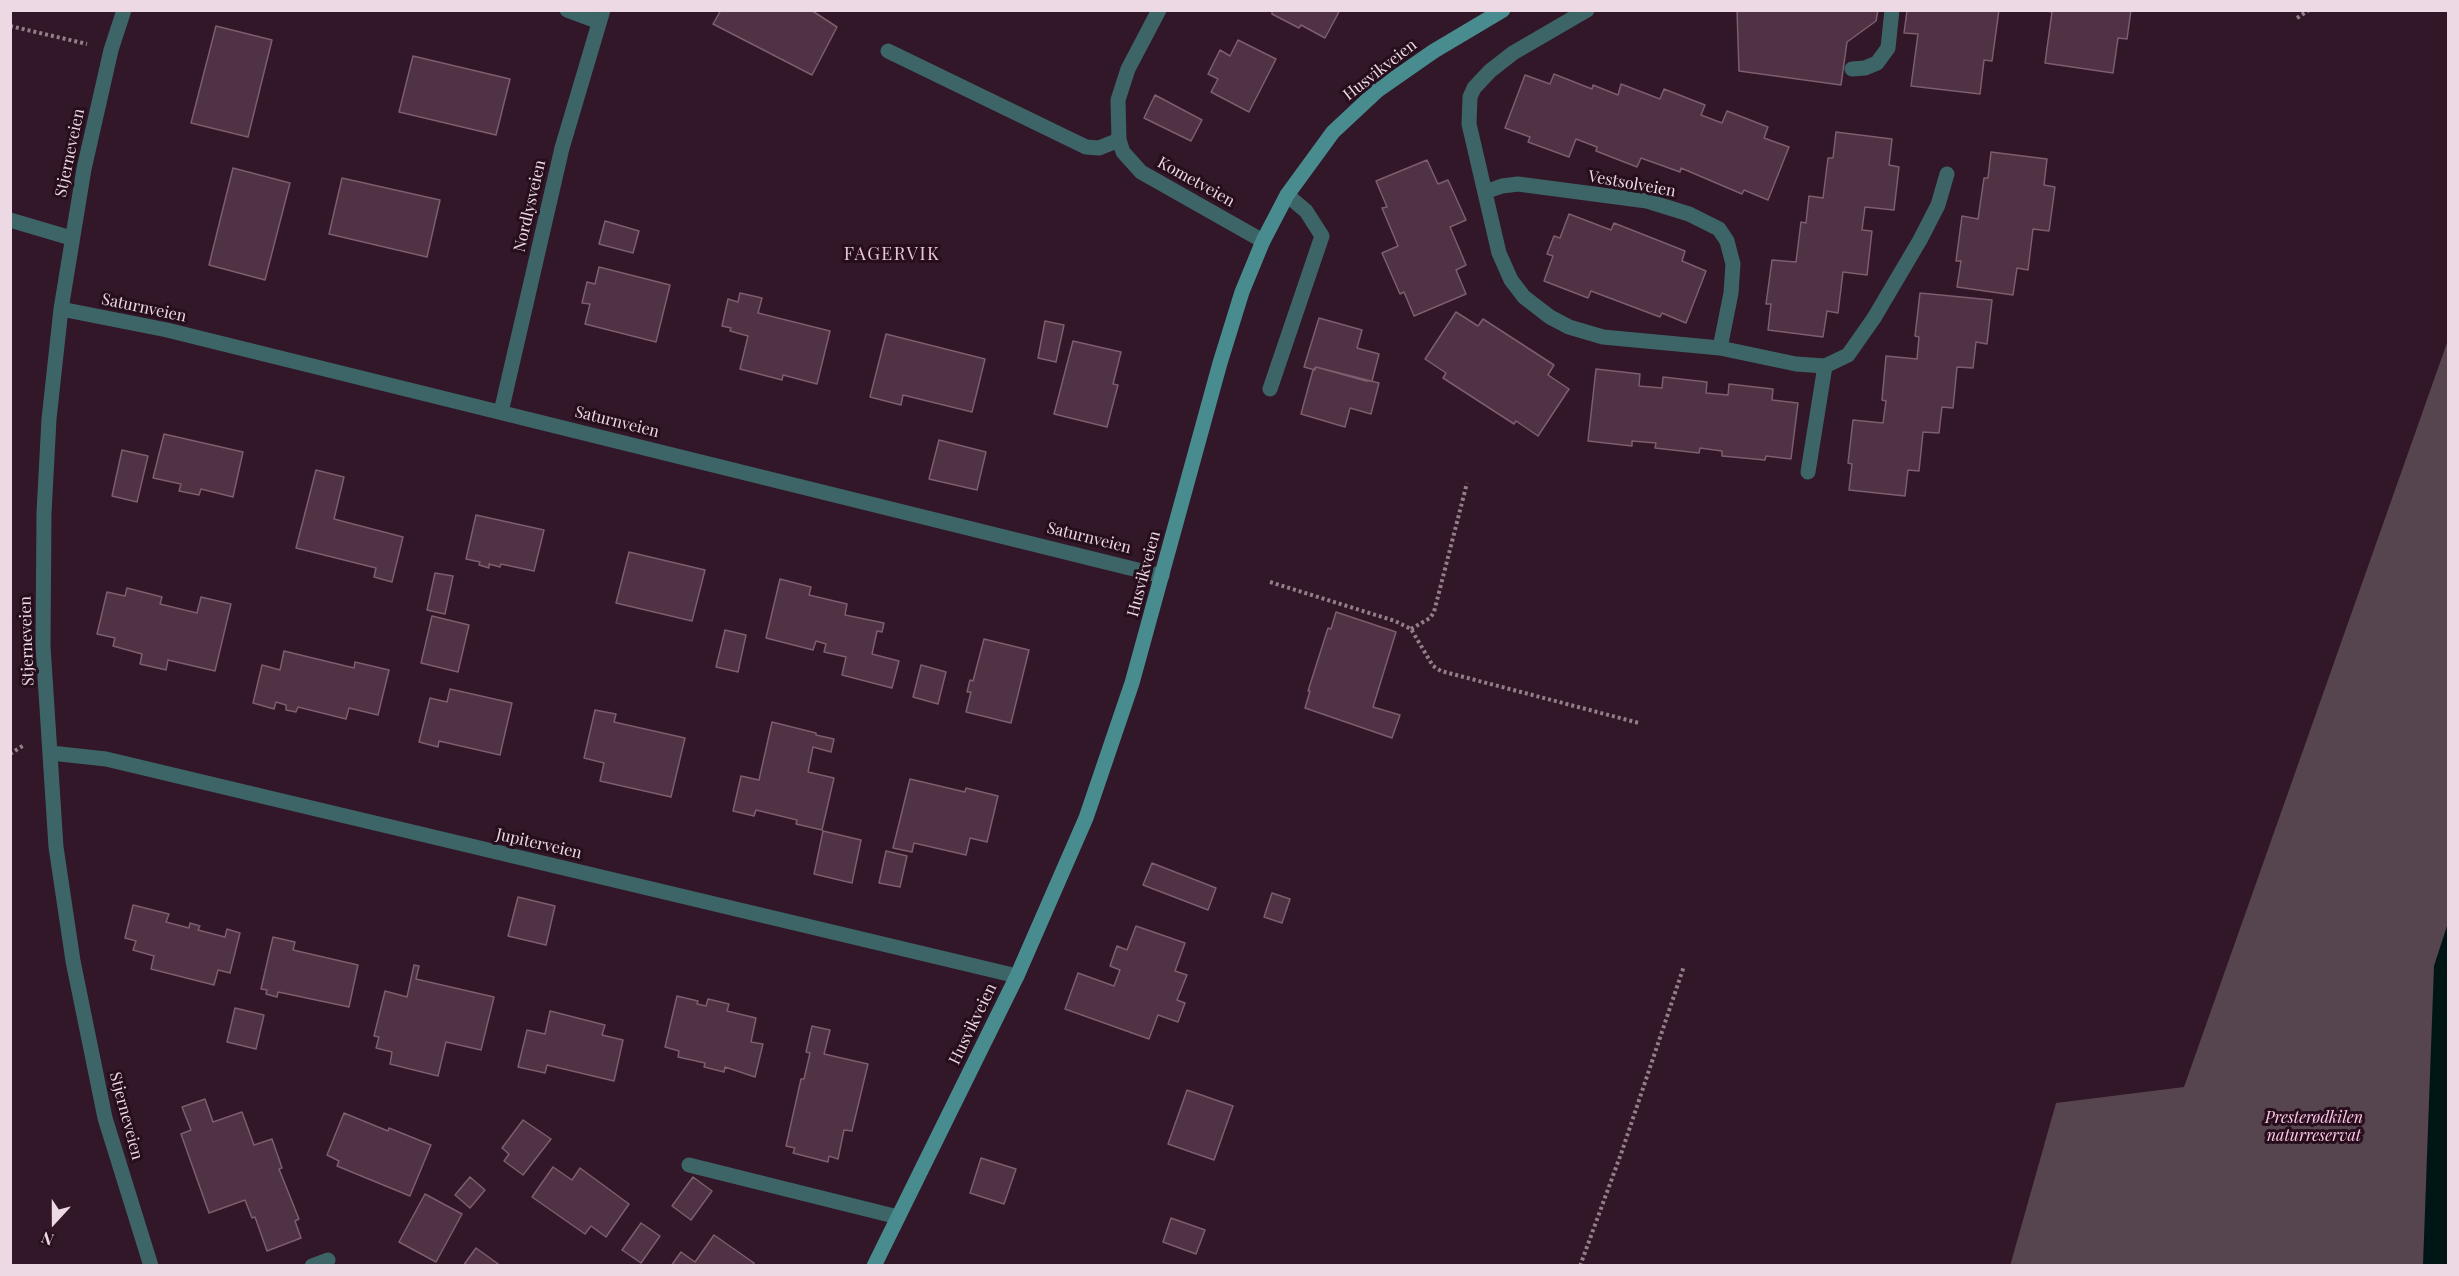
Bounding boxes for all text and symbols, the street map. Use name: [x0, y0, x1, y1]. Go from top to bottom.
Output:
street label: Husvikveien: [1339, 35, 1421, 105]
street label: Stjerneveien: [51, 107, 89, 199]
street label: Kometveien: [1154, 153, 1238, 211]
street label: Nordlysveien: [510, 158, 550, 254]
street label: Vestsolveien: [1587, 167, 1677, 201]
district label: FAGERVIK: [844, 243, 940, 265]
street label: Saturnveien: [100, 290, 188, 326]
street label: Saturnveien: [573, 402, 661, 442]
street label: Saturnveien: [1045, 518, 1133, 558]
street label: Husvikveien: [1123, 529, 1165, 619]
street label: Stjerneveien: [16, 596, 38, 686]
street label: Jupiterveien: [494, 825, 584, 863]
street label: Husvikveien: [945, 980, 1001, 1068]
street label: Stjerneveien: [105, 1070, 147, 1162]
park label: Presterødkilen naturreservat: [2265, 1108, 2363, 1146]
north arrow: [24, 1192, 84, 1252]
text: N: [38, 1227, 57, 1251]

